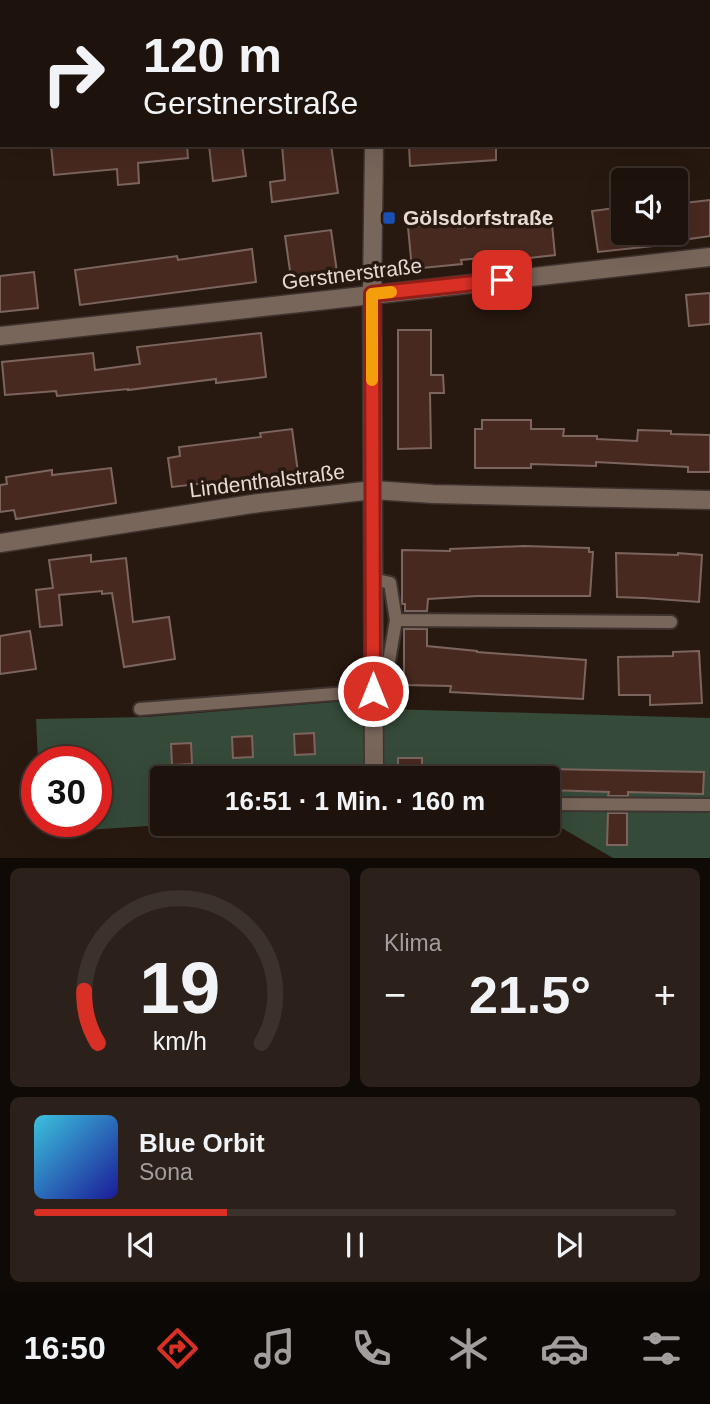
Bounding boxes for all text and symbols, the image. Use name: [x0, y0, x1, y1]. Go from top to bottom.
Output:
icon: right: [28, 28, 119, 119]
text: 120 m: [143, 28, 282, 82]
text: Gerstnerstraße: [143, 85, 358, 121]
map controls: [611, 168, 688, 245]
button: sound: [611, 168, 688, 245]
place label: Gölsdorfstraße: [403, 206, 554, 229]
marker: Gölsdorfstraße: [381, 210, 397, 226]
pin: [472, 250, 532, 310]
street label: Gerstnerstraße: [280, 253, 423, 294]
icon: arrive: [483, 261, 521, 299]
street label: Lindenthalstraße: [188, 460, 346, 501]
position arrow: [336, 654, 410, 728]
speed limit sign: 30: [21, 746, 112, 837]
text: 16:51 · 1 Min. · 160 m: [225, 786, 485, 816]
text: Klima: [384, 930, 442, 956]
text: 19: [140, 948, 220, 1029]
text: 21.5°: [469, 966, 591, 1024]
text: −: [384, 974, 406, 1016]
text: +: [654, 974, 676, 1016]
text: km/h: [153, 1027, 207, 1055]
text: Blue Orbit: [139, 1128, 265, 1158]
text: Sona: [139, 1159, 193, 1185]
icon: previous: [122, 1226, 160, 1264]
icon: pause: [336, 1226, 374, 1264]
icon: next: [550, 1226, 588, 1264]
icon: directions: [153, 1324, 202, 1373]
icon: music: [250, 1324, 299, 1373]
icon: phone: [347, 1324, 396, 1373]
icon: climate: [444, 1324, 493, 1373]
icon: car: [540, 1324, 589, 1373]
icon: filters: [637, 1324, 686, 1373]
text: 16:50: [24, 1330, 106, 1366]

